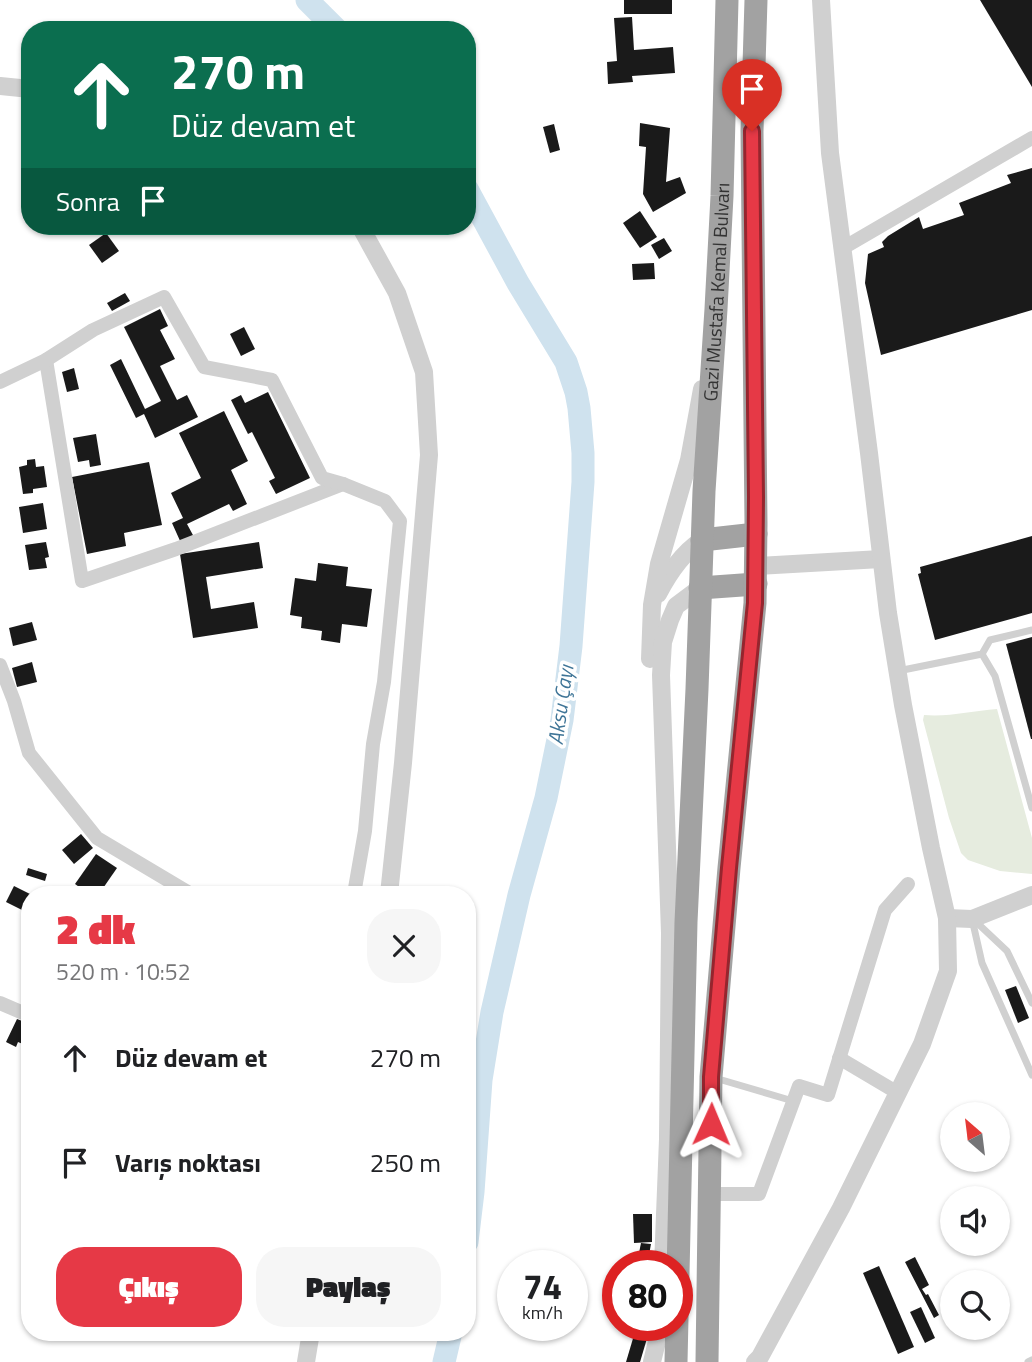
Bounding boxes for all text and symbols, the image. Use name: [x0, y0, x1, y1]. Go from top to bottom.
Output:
text: 270 m: [171, 33, 305, 108]
icon: ahead: [56, 49, 147, 140]
pin: [722, 59, 782, 131]
icon: arrive: [733, 70, 771, 108]
text: Düz devam et: [171, 101, 355, 149]
text: Sonra: [56, 182, 120, 221]
icon: arrive: [134, 182, 172, 220]
street label: Gazi Mustafa Kemal Bulvarı: [695, 182, 736, 402]
water label: Aksu Çayı: [539, 661, 582, 747]
text: 2 dk: [56, 896, 135, 960]
button: close: [367, 909, 441, 983]
text: 520 m · 10:52: [56, 954, 191, 989]
text: Düz devam et: [115, 1038, 267, 1077]
text: 270 m: [370, 1038, 441, 1077]
icon: ahead: [56, 1039, 94, 1077]
position arrow: [674, 1087, 748, 1161]
north arrow: [940, 1102, 1010, 1172]
map controls: [940, 1102, 1010, 1340]
text: Varış noktası: [115, 1143, 261, 1182]
text: 250 m: [370, 1143, 441, 1182]
icon: arrive: [56, 1144, 94, 1182]
button: sound: [940, 1186, 1010, 1256]
button: Çıkış: [56, 1247, 242, 1327]
button: Paylaş: [256, 1247, 441, 1327]
speed limit sign: 80: [602, 1250, 693, 1341]
text: 74: [523, 1259, 562, 1313]
button: search: [940, 1270, 1010, 1340]
text: km/h: [522, 1299, 563, 1326]

